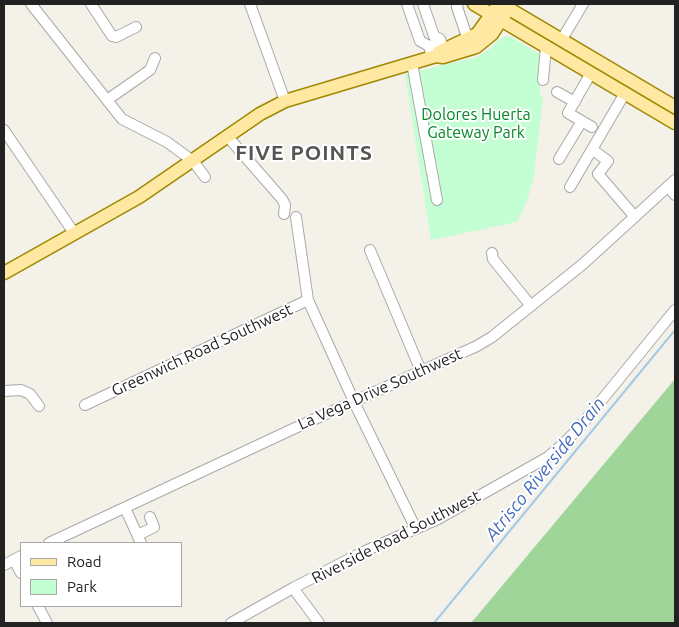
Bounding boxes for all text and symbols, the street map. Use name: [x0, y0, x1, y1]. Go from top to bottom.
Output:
park label: Dolores Huerta Gateway Park: [421, 105, 531, 143]
district label: FIVE POINTS: [234, 140, 374, 166]
street label: Greenwich Road Southwest: [109, 300, 295, 400]
street label: La Vega Drive Southwest: [295, 344, 465, 434]
water label: Atrisco Riverside Drain: [480, 393, 610, 545]
street label: Riverside Road Southwest: [309, 486, 483, 588]
legend: [20, 542, 182, 607]
text: Road: [67, 553, 102, 570]
text: Park: [67, 578, 97, 595]

